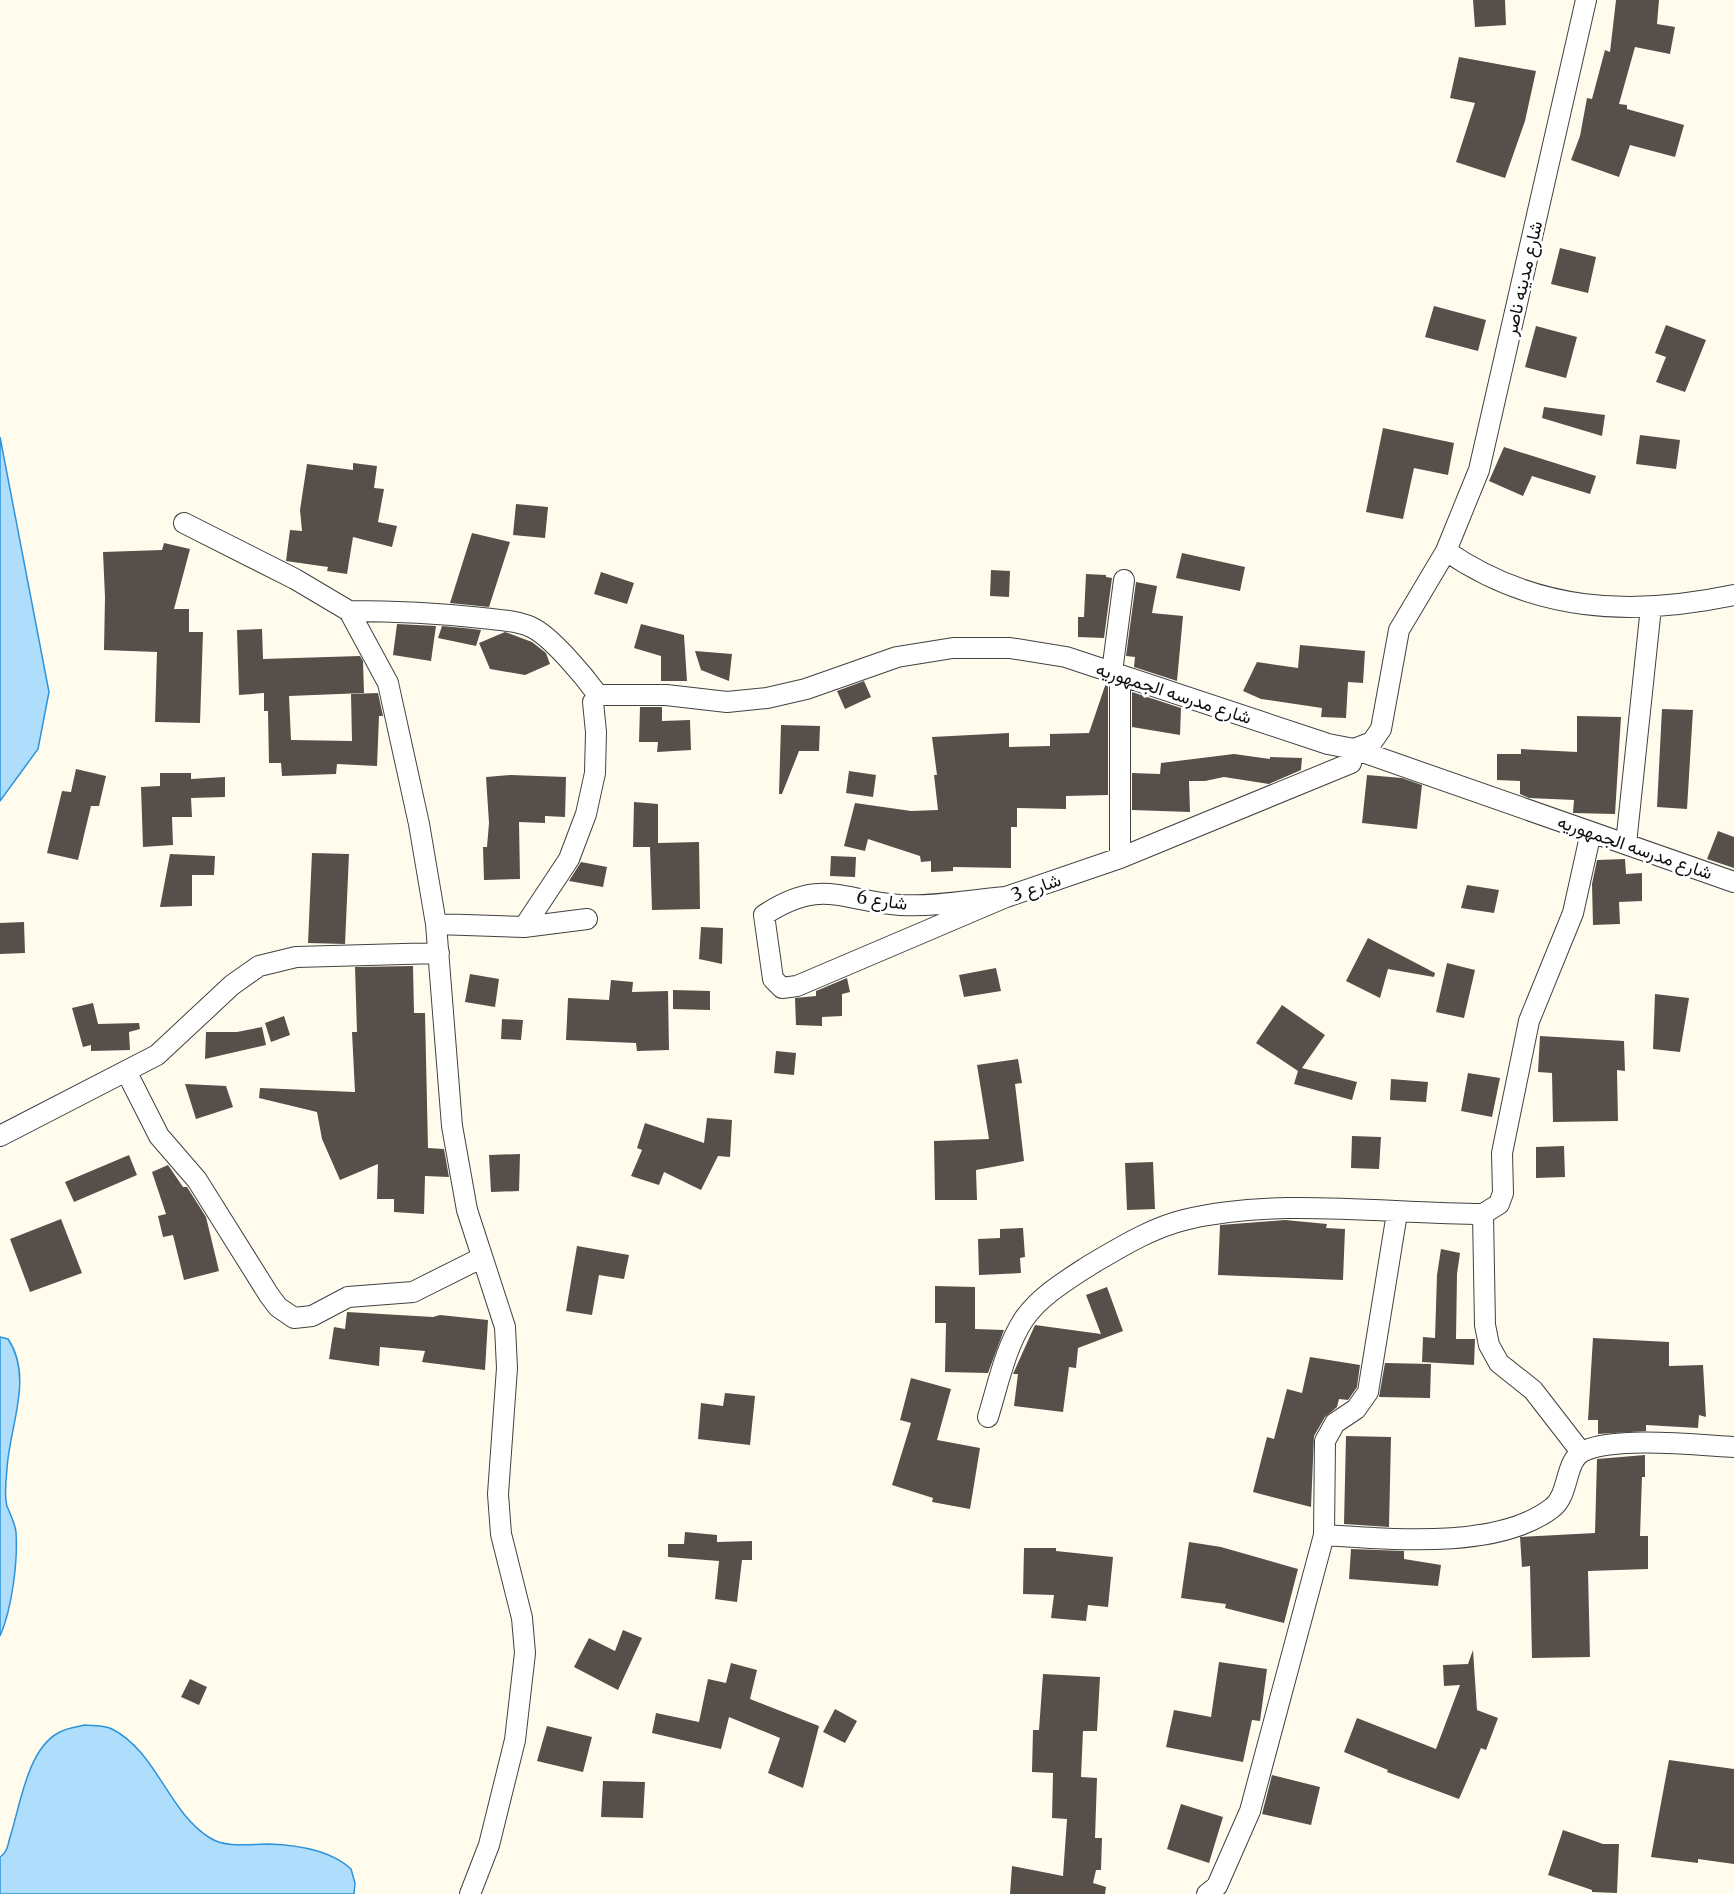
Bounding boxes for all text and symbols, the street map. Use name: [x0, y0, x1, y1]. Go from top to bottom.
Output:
street label: شارع مدينه ناصر: [1498, 219, 1548, 339]
street label: شارع مدرسه الجمهوريه: [1093, 657, 1255, 730]
street label: شارع مدرسه الجمهوريه: [1554, 810, 1715, 885]
street label: شارع 3: [1008, 868, 1064, 907]
street label: شارع 6: [855, 885, 909, 916]

